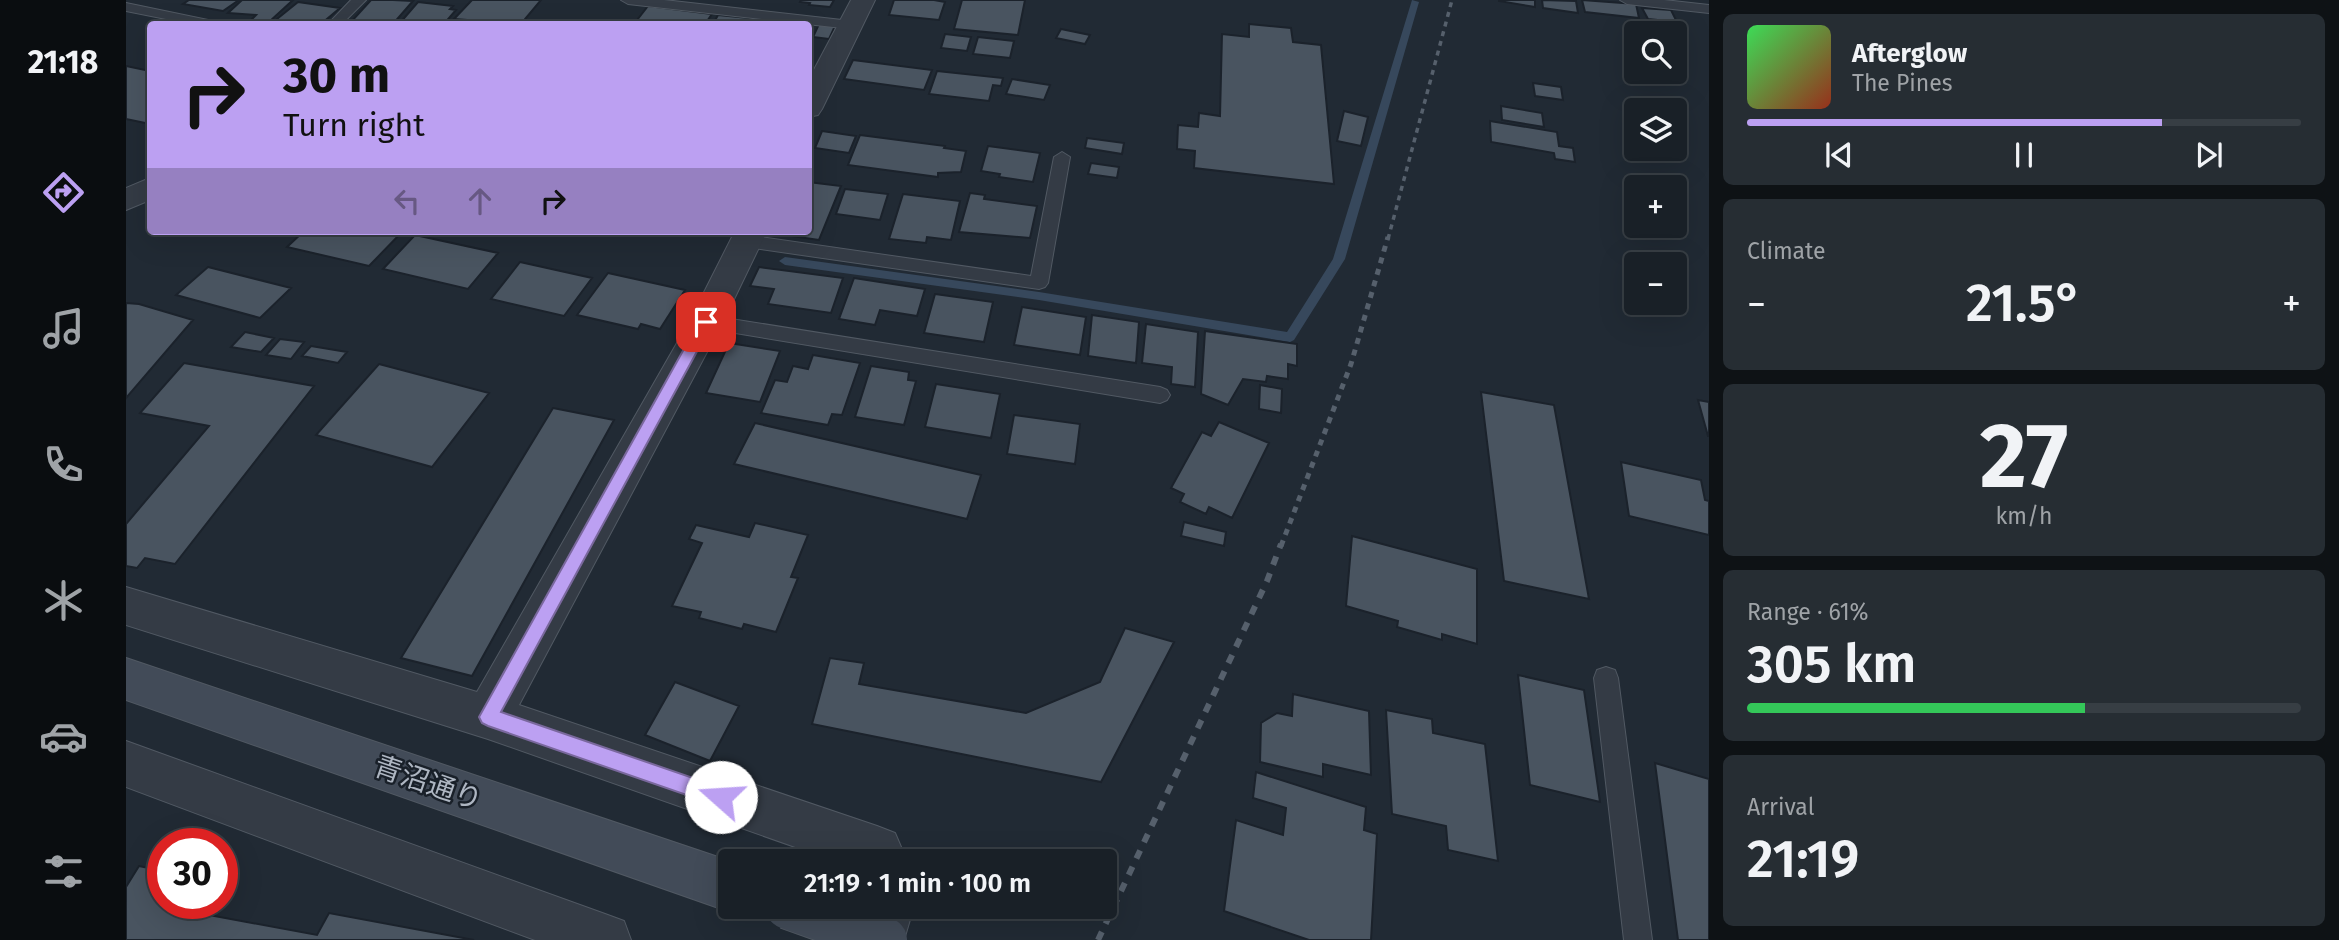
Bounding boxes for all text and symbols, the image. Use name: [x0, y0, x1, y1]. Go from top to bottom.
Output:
map controls: [1624, 21, 1687, 315]
button: search: [1624, 21, 1687, 84]
text: Afterglow: [1852, 38, 1967, 69]
text: 21:18: [28, 43, 98, 81]
text: 30 m: [283, 46, 390, 105]
icon: right: [168, 49, 259, 140]
text: The Pines: [1852, 69, 1953, 97]
button: layers: [1624, 98, 1687, 161]
text: Turn right: [283, 106, 425, 144]
icon: previous: [1820, 136, 1858, 174]
icon: pause: [2005, 136, 2043, 174]
icon: next: [2190, 136, 2228, 174]
icon: directions: [39, 168, 88, 217]
button: +: [1624, 175, 1687, 238]
icon: left: [388, 182, 426, 220]
icon: ahead: [461, 182, 499, 220]
icon: right: [534, 182, 572, 220]
text: Climate: [1747, 237, 1826, 265]
button: −: [1624, 252, 1687, 315]
text: 21.5°: [1966, 272, 2082, 335]
text: −: [1747, 281, 1766, 327]
text: +: [2282, 281, 2301, 327]
pin: [676, 292, 736, 352]
icon: arrive: [687, 303, 725, 341]
icon: music: [39, 304, 88, 353]
text: 27: [1980, 402, 2068, 511]
icon: phone: [39, 440, 88, 489]
text: km/h: [1996, 502, 2052, 530]
icon: climate: [39, 576, 88, 625]
text: Range · 61%: [1747, 598, 1869, 626]
text: 305 km: [1747, 633, 1916, 696]
icon: car: [39, 712, 88, 761]
street label: 青沼通り: [370, 749, 486, 817]
position arrow: [684, 760, 758, 834]
text: Arrival: [1747, 793, 1814, 821]
speed limit sign: 30: [147, 828, 238, 919]
text: 21:19: [1747, 828, 1859, 891]
icon: filters: [39, 847, 88, 896]
text: 21:19 · 1 min · 100 m: [804, 868, 1031, 899]

